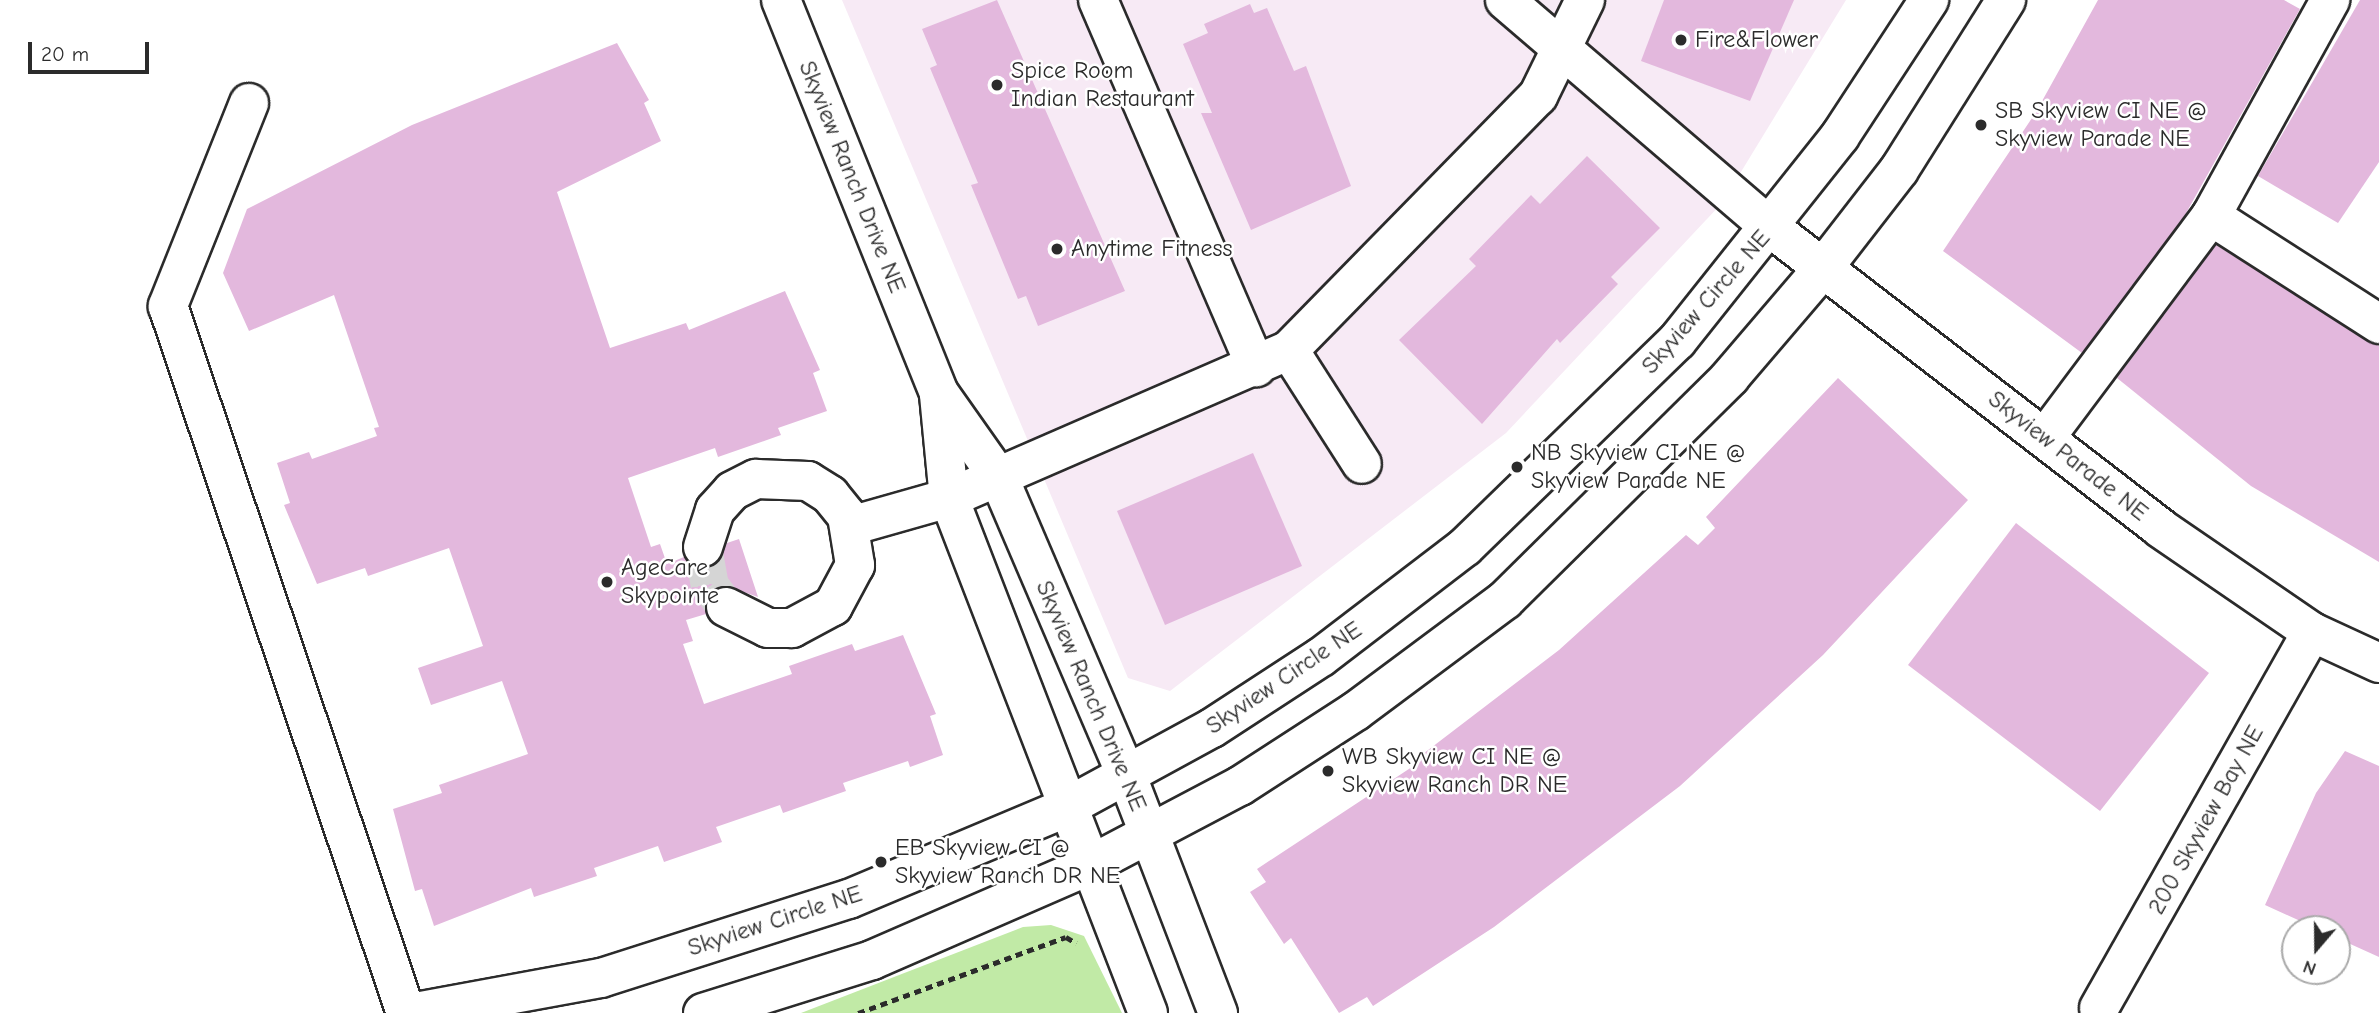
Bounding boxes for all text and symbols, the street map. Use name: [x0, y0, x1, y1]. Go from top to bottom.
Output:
place label: Fire&Flower: [1695, 26, 1818, 54]
scale bar: [32, 28, 152, 72]
marker: Fire&Flower: [1673, 32, 1689, 48]
text: 20 m: [41, 42, 89, 66]
street label: Skyview Ranch Drive NE: [792, 57, 912, 297]
place label: Spice Room Indian Restaurant: [1011, 57, 1194, 113]
marker: Spice Room Indian Restaurant: [989, 77, 1005, 93]
place label: SB Skyview CI NE @ Skyview Parade NE: [1995, 97, 2207, 153]
marker: SB Skyview CI NE @ Skyview Parade NE: [1973, 117, 1989, 133]
street label: Skyview Circle NE: [1636, 224, 1776, 380]
place label: Anytime Fitness: [1071, 235, 1233, 263]
marker: Anytime Fitness: [1049, 241, 1065, 257]
street label: Skyview Parade NE: [1982, 385, 2154, 527]
place label: NB Skyview CI NE @ Skyview Parade NE: [1531, 439, 1746, 495]
marker: NB Skyview CI NE @ Skyview Parade NE: [1509, 459, 1525, 475]
place label: AgeCare Skypointe: [621, 554, 719, 610]
marker: AgeCare Skypointe: [599, 574, 615, 590]
street label: Skyview Ranch Drive NE: [1029, 576, 1153, 816]
street label: Skyview Circle NE: [1201, 615, 1367, 741]
street label: 200 Skyview Bay NE: [2142, 721, 2270, 919]
place label: WB Skyview CI NE @ Skyview Ranch DR NE: [1342, 743, 1567, 799]
marker: WB Skyview CI NE @ Skyview Ranch DR NE: [1320, 763, 1336, 779]
place label: EB Skyview CI @ Skyview Ranch DR NE: [895, 834, 1120, 890]
marker: EB Skyview CI @ Skyview Ranch DR NE: [873, 854, 889, 870]
street label: Skyview Circle NE: [684, 879, 866, 963]
north arrow: [2281, 915, 2351, 985]
text: N: [2300, 955, 2319, 980]

